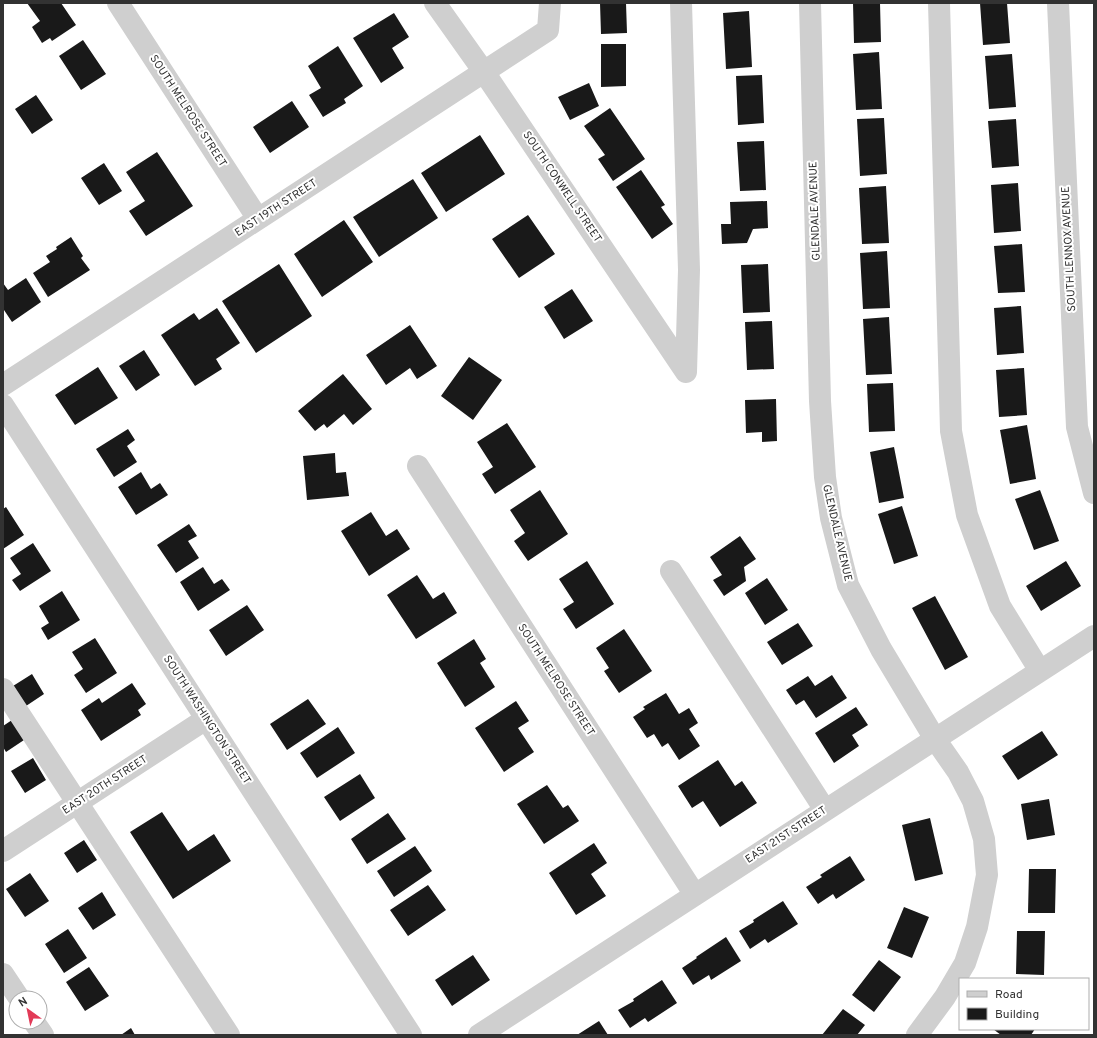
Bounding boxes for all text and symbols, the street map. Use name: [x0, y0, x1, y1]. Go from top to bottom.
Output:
street label: SOUTH MELROSE STREET: [146, 52, 230, 170]
street label: SOUTH CONWELL STREET: [519, 129, 605, 245]
street label: GLENDALE AVENUE: [806, 161, 824, 261]
street label: EAST 19TH STREET: [232, 176, 320, 240]
street label: SOUTH LENNOX AVENUE: [1059, 186, 1079, 312]
street label: GLENDALE AVENUE: [819, 483, 855, 583]
street label: SOUTH MELROSE STREET: [514, 621, 598, 739]
street label: SOUTH WASHINGTON STREET: [160, 653, 254, 787]
street label: EAST 20TH STREET: [60, 752, 150, 818]
street label: EAST 21ST STREET: [743, 803, 829, 867]
legend: [959, 978, 1089, 1030]
text: Road: [995, 987, 1023, 1003]
north arrow: [8, 990, 48, 1030]
text: N: [16, 994, 30, 1010]
text: Building: [995, 1007, 1039, 1023]

